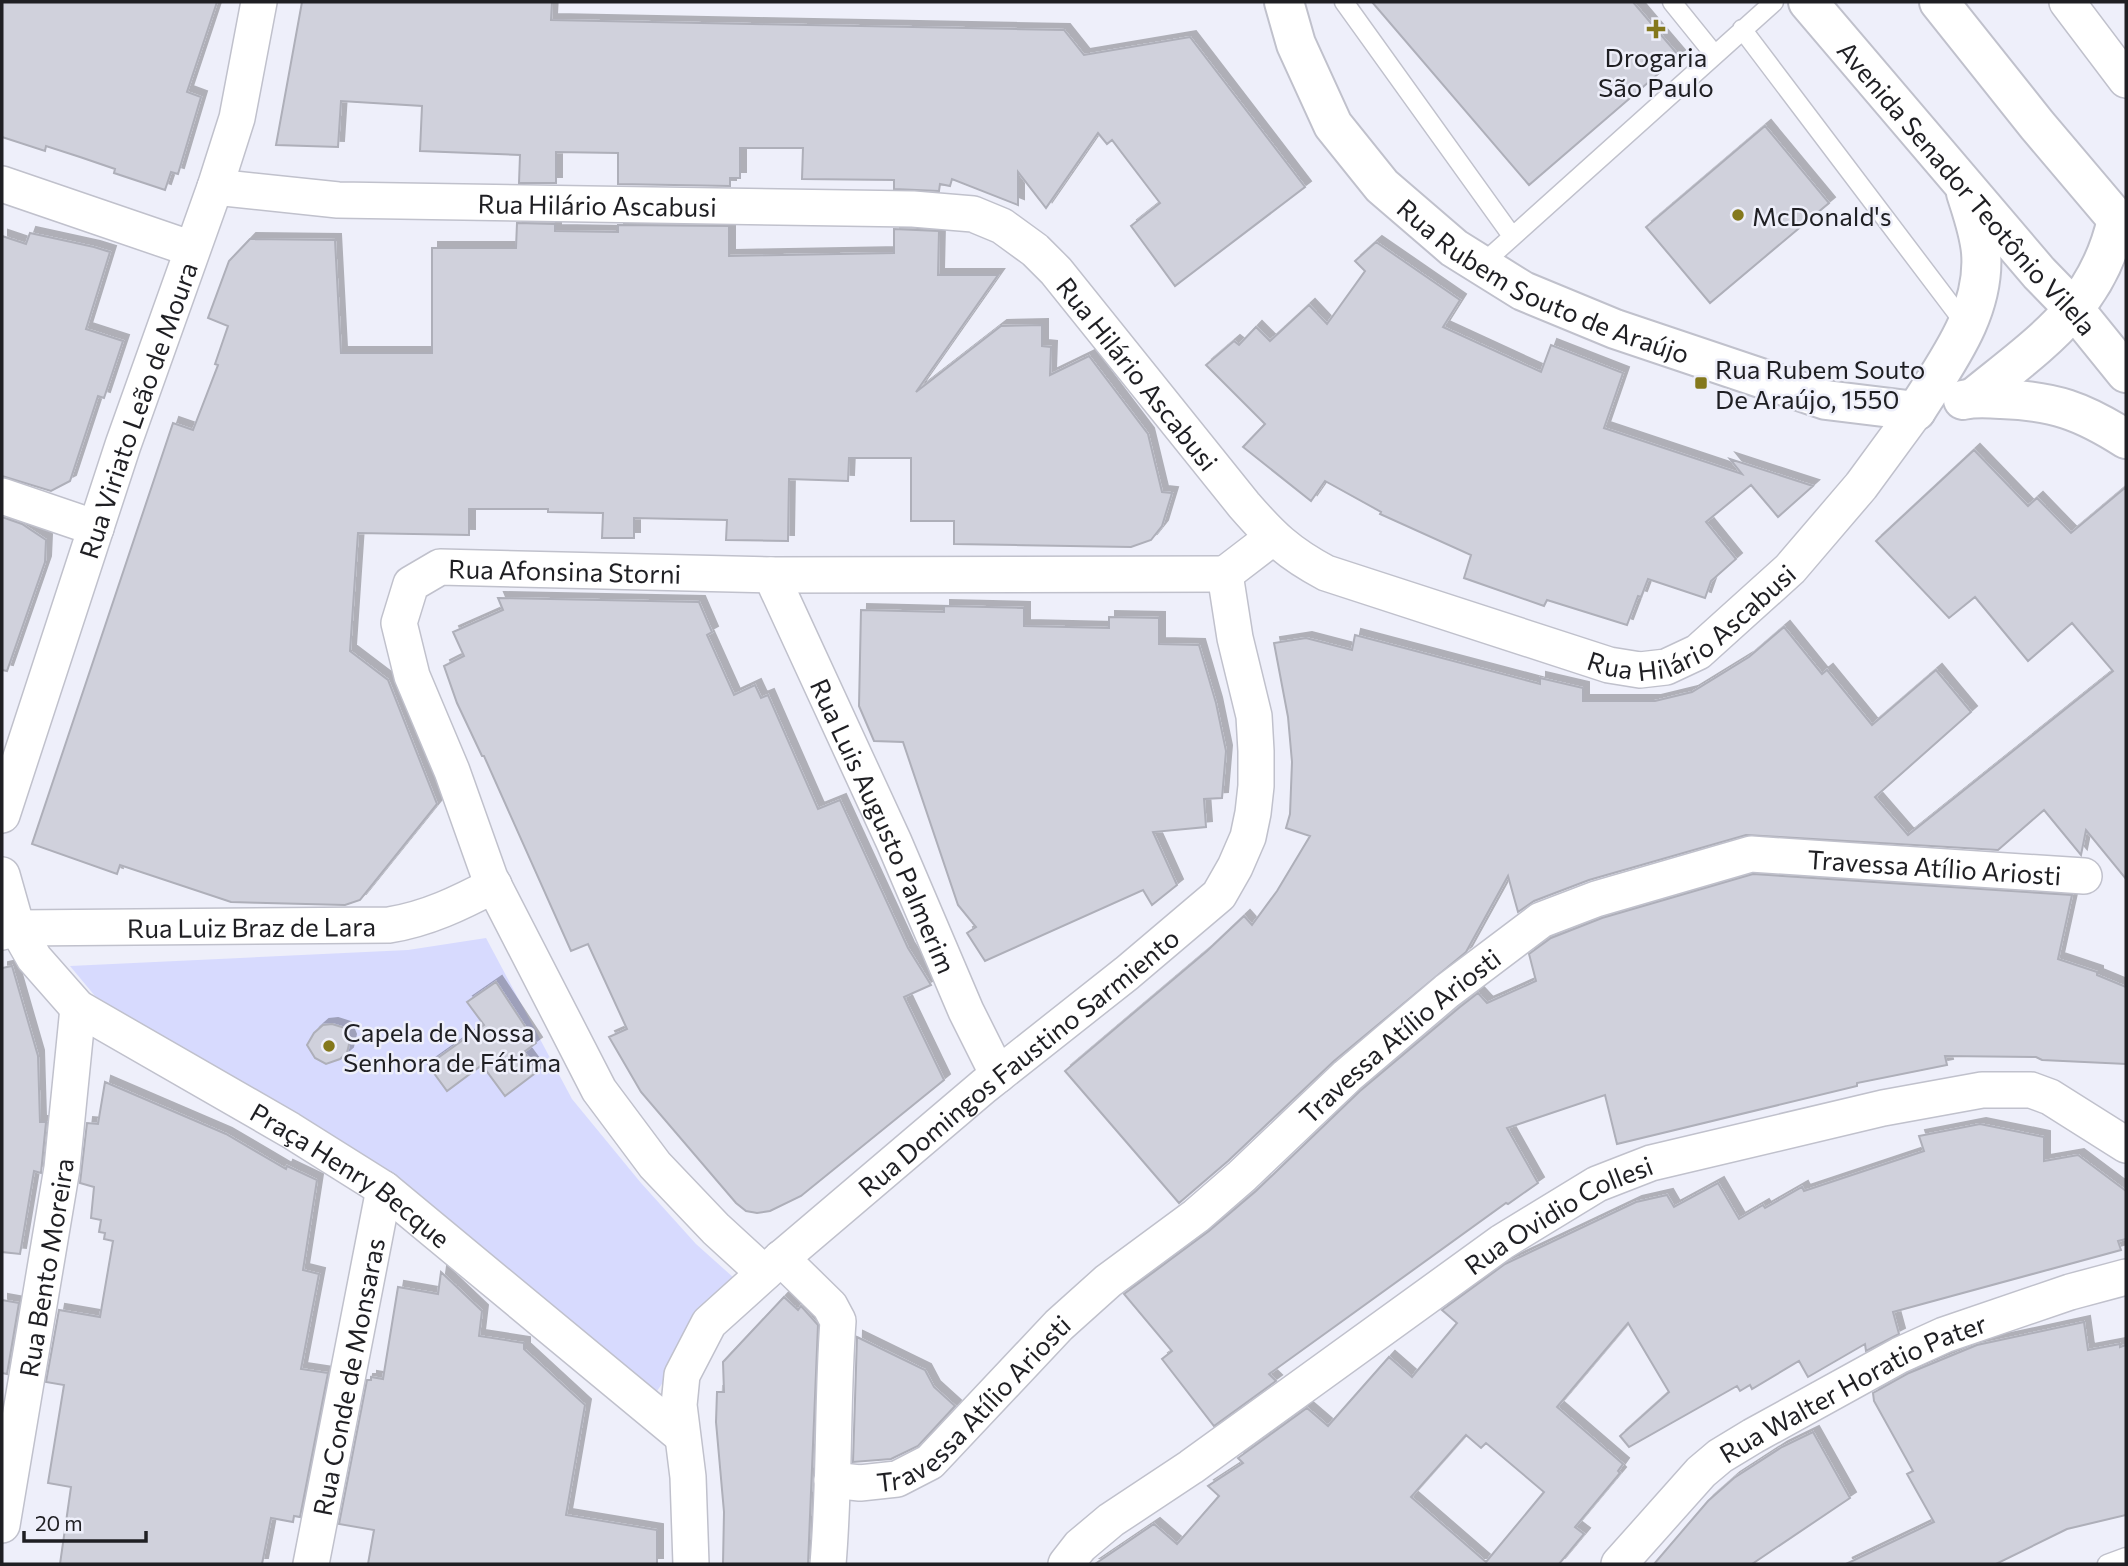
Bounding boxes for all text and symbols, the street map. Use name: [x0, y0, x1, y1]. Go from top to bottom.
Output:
marker: Drogaria São Paulo: [1648, 21, 1664, 37]
street label: Avenida Senador Teotônio Vilela: [1832, 34, 2104, 341]
place label: Drogaria São Paulo: [1598, 41, 1714, 102]
street label: Rua Hilário Ascabusi: [478, 187, 717, 221]
street label: Rua Rubem Souto de Araújo: [1392, 191, 1694, 369]
place label: McDonald's: [1752, 200, 1892, 231]
marker: McDonald's: [1730, 207, 1746, 223]
street label: Rua Viriato Leão de Moura: [72, 257, 203, 562]
street label: Rua Hilário Ascabusi: [1051, 270, 1225, 476]
place label: Rua Rubem Souto De Araújo, 1550: [1715, 353, 1925, 414]
marker: Rua Rubem Souto De Araújo, 1550: [1693, 375, 1709, 391]
street label: Rua Afonsina Storni: [448, 552, 682, 588]
street label: Rua Hilário Ascabusi: [1584, 557, 1801, 686]
street label: Rua Luis Augusto Palmerim: [805, 673, 963, 978]
street label: Travessa Atílio Ariosti: [1806, 842, 2062, 890]
street label: Rua Luiz Braz de Lara: [127, 910, 376, 943]
street label: Rua Domingos Faustino Sarmiento: [851, 921, 1184, 1202]
street label: Travessa Atílio Ariosti: [1292, 941, 1506, 1129]
place label: Capela de Nossa Senhora de Fátima: [343, 1016, 561, 1077]
marker: Capela de Nossa Senhora de Fátima: [321, 1038, 337, 1054]
street label: Praça Henry Becque: [245, 1095, 457, 1253]
street label: Rua Ovidio Collesi: [1458, 1149, 1657, 1280]
street label: Rua Bento Moreira: [12, 1157, 78, 1379]
street label: Rua Conde de Monsaras: [305, 1235, 390, 1518]
street label: Rua Walter Horatio Pater: [1713, 1306, 1990, 1468]
street label: Travessa Atílio Ariosti: [875, 1308, 1076, 1497]
scale bar: [24, 1500, 147, 1544]
text: 20 m: [35, 1510, 83, 1535]

